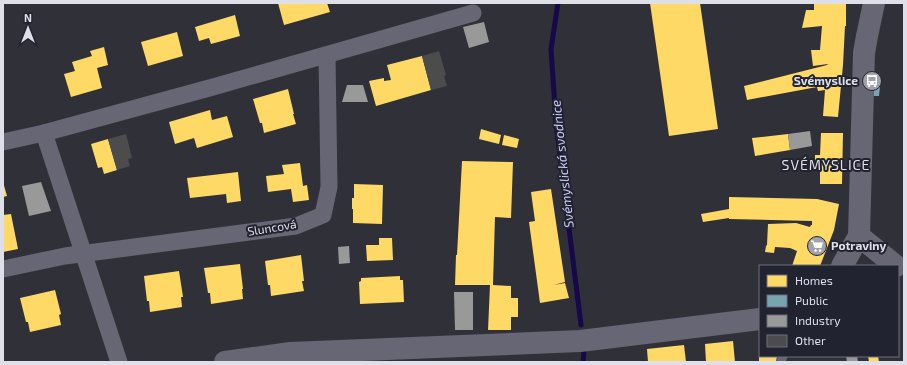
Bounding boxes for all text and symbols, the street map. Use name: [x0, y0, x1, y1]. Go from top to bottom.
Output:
north arrow: [8, 8, 48, 48]
text: N: [24, 11, 32, 24]
bus stop icon: Svémyslice: [861, 70, 883, 92]
place label: Svémyslice: [794, 73, 858, 88]
water label: Svémyslická svodnice: [547, 99, 577, 229]
district label: SVÉMYSLICE: [782, 156, 870, 173]
street label: Sluncová: [246, 216, 297, 238]
supermarket icon: Potraviny: [806, 235, 828, 257]
place label: Potraviny: [831, 238, 887, 253]
legend: [759, 265, 899, 357]
text: Homes: [795, 273, 833, 287]
text: Public: [795, 293, 828, 307]
text: Industry: [795, 313, 841, 327]
text: Other: [795, 333, 826, 347]

